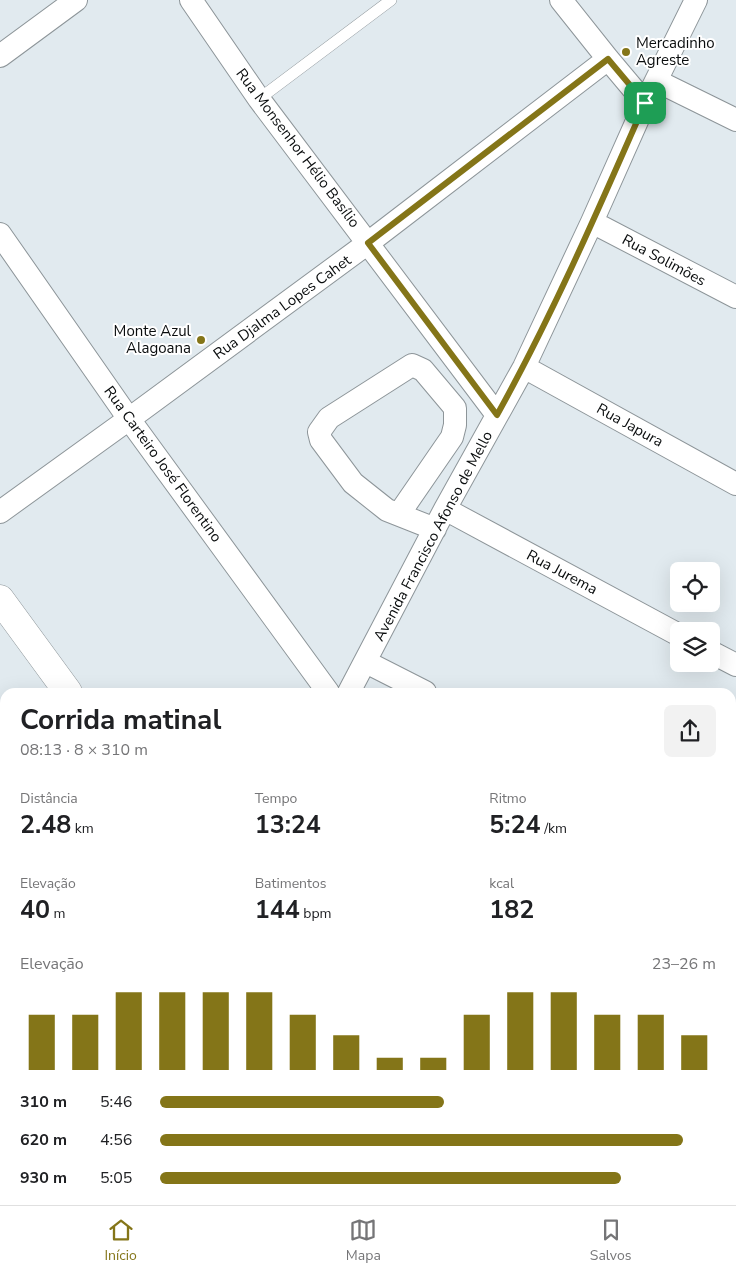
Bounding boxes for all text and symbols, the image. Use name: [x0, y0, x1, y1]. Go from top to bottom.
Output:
place label: Mercadinho Agreste: [636, 33, 715, 70]
marker: Mercadinho Agreste: [620, 46, 632, 58]
street label: Rua Monsenhor Hélio Basílio: [231, 64, 365, 232]
pin: [624, 82, 666, 124]
icon: arrive: [631, 89, 659, 117]
street label: Rua Solimões: [619, 230, 709, 290]
street label: Rua Djalma Lopes Cahet: [209, 250, 356, 364]
place label: Monte Azul Alagoana: [114, 321, 192, 358]
marker: Monte Azul Alagoana: [195, 334, 207, 346]
street label: Rua Carteiro José Florentino: [100, 382, 226, 546]
street label: Rua Japura: [593, 398, 667, 452]
street label: Avenida Francisco Afonso de Mello: [369, 427, 497, 645]
street label: Rua Jurema: [523, 545, 601, 599]
map controls: [670, 562, 720, 672]
button: locate: [670, 562, 720, 612]
button: layers: [670, 622, 720, 672]
text: Corrida matinal: [20, 701, 221, 739]
button: share: [664, 705, 716, 757]
text: 08:13 · 8 × 310 m: [20, 739, 148, 761]
text: Distância: [20, 789, 78, 808]
text: Tempo: [255, 789, 297, 808]
text: Ritmo: [489, 789, 527, 808]
text: 2.48: [20, 808, 71, 842]
text: 13:24: [255, 808, 321, 842]
text: 5:24: [489, 808, 541, 842]
text: km: [71, 819, 94, 838]
text: /km: [541, 819, 567, 838]
text: Elevação: [20, 874, 76, 893]
text: Batimentos: [255, 874, 326, 893]
text: kcal: [489, 874, 514, 893]
text: 40: [20, 893, 50, 927]
text: 144: [255, 893, 300, 927]
text: 182: [489, 893, 534, 927]
text: m: [50, 904, 66, 923]
text: bpm: [300, 904, 332, 923]
text: Elevação: [20, 953, 84, 975]
text: 23–26 m: [652, 953, 716, 975]
text: 310 m: [20, 1091, 67, 1113]
text: 5:46: [100, 1091, 132, 1113]
text: 620 m: [20, 1129, 67, 1151]
text: 4:56: [100, 1129, 132, 1151]
text: 930 m: [20, 1167, 67, 1189]
text: 5:05: [100, 1167, 132, 1189]
tab: Início: [105, 1216, 137, 1265]
tab: Mapa: [346, 1216, 381, 1265]
tab: Salvos: [590, 1216, 631, 1265]

